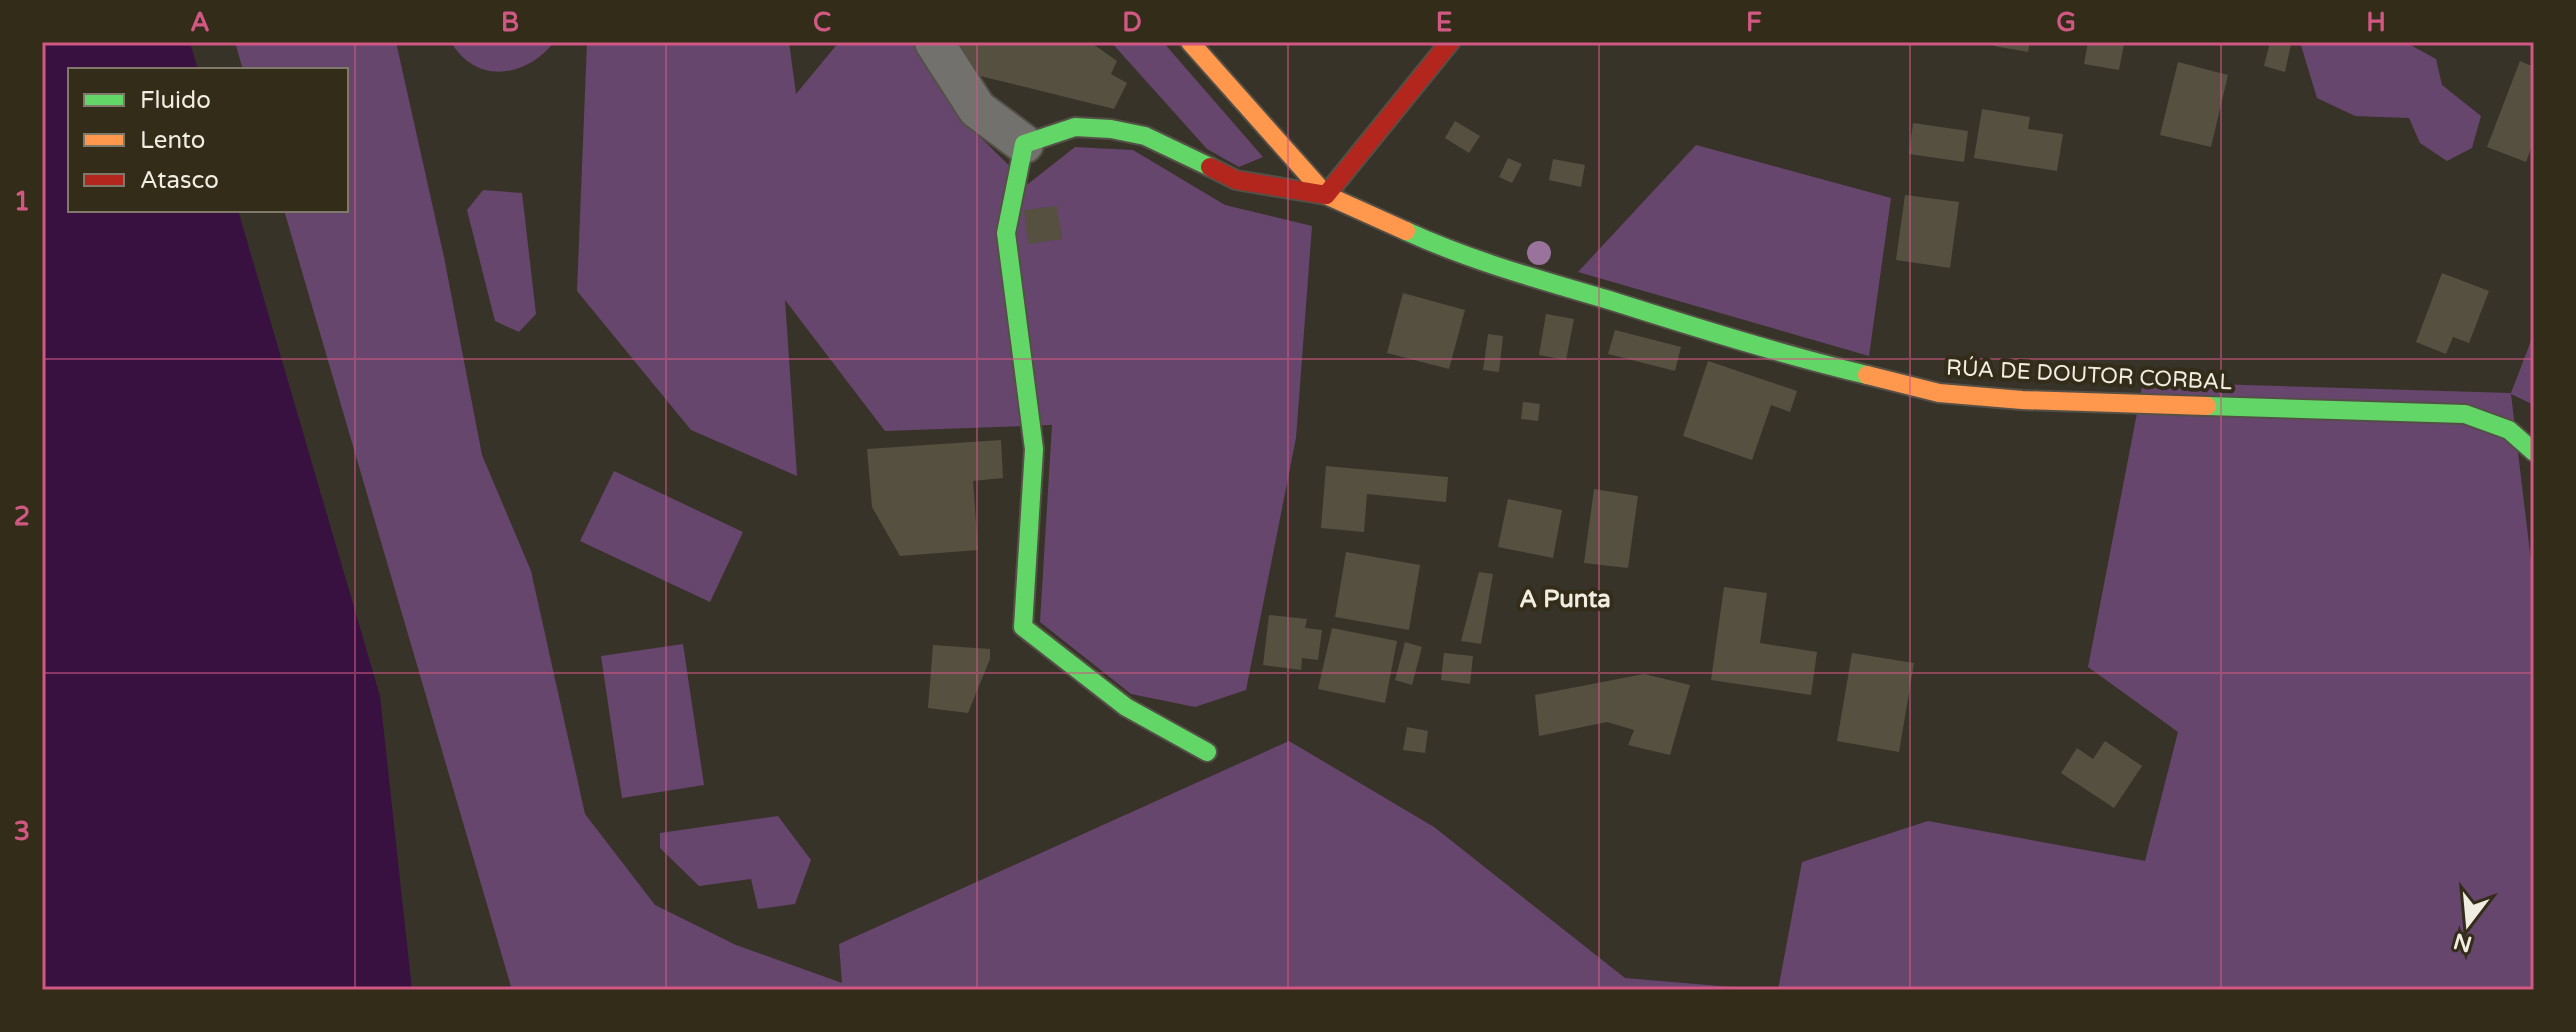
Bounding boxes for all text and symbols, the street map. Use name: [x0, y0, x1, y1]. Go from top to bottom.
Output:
text: A: [190, 7, 210, 38]
text: B: [501, 7, 519, 38]
text: C: [813, 7, 831, 38]
text: D: [1122, 7, 1142, 38]
text: E: [1436, 7, 1452, 38]
text: F: [1746, 7, 1762, 38]
text: G: [2056, 7, 2076, 38]
text: H: [2366, 7, 2386, 38]
legend: [68, 68, 348, 212]
text: Fluido: [140, 86, 211, 115]
text: Lento: [140, 126, 205, 155]
text: Atasco: [140, 166, 219, 195]
text: 1: [14, 186, 30, 217]
street label: RÚA DE DOUTOR CORBAL: [1945, 354, 2233, 395]
text: 2: [14, 501, 30, 532]
district label: A Punta: [1519, 585, 1611, 614]
text: 3: [14, 816, 30, 847]
north arrow: [2428, 884, 2508, 964]
text: N: [2451, 927, 2475, 957]

